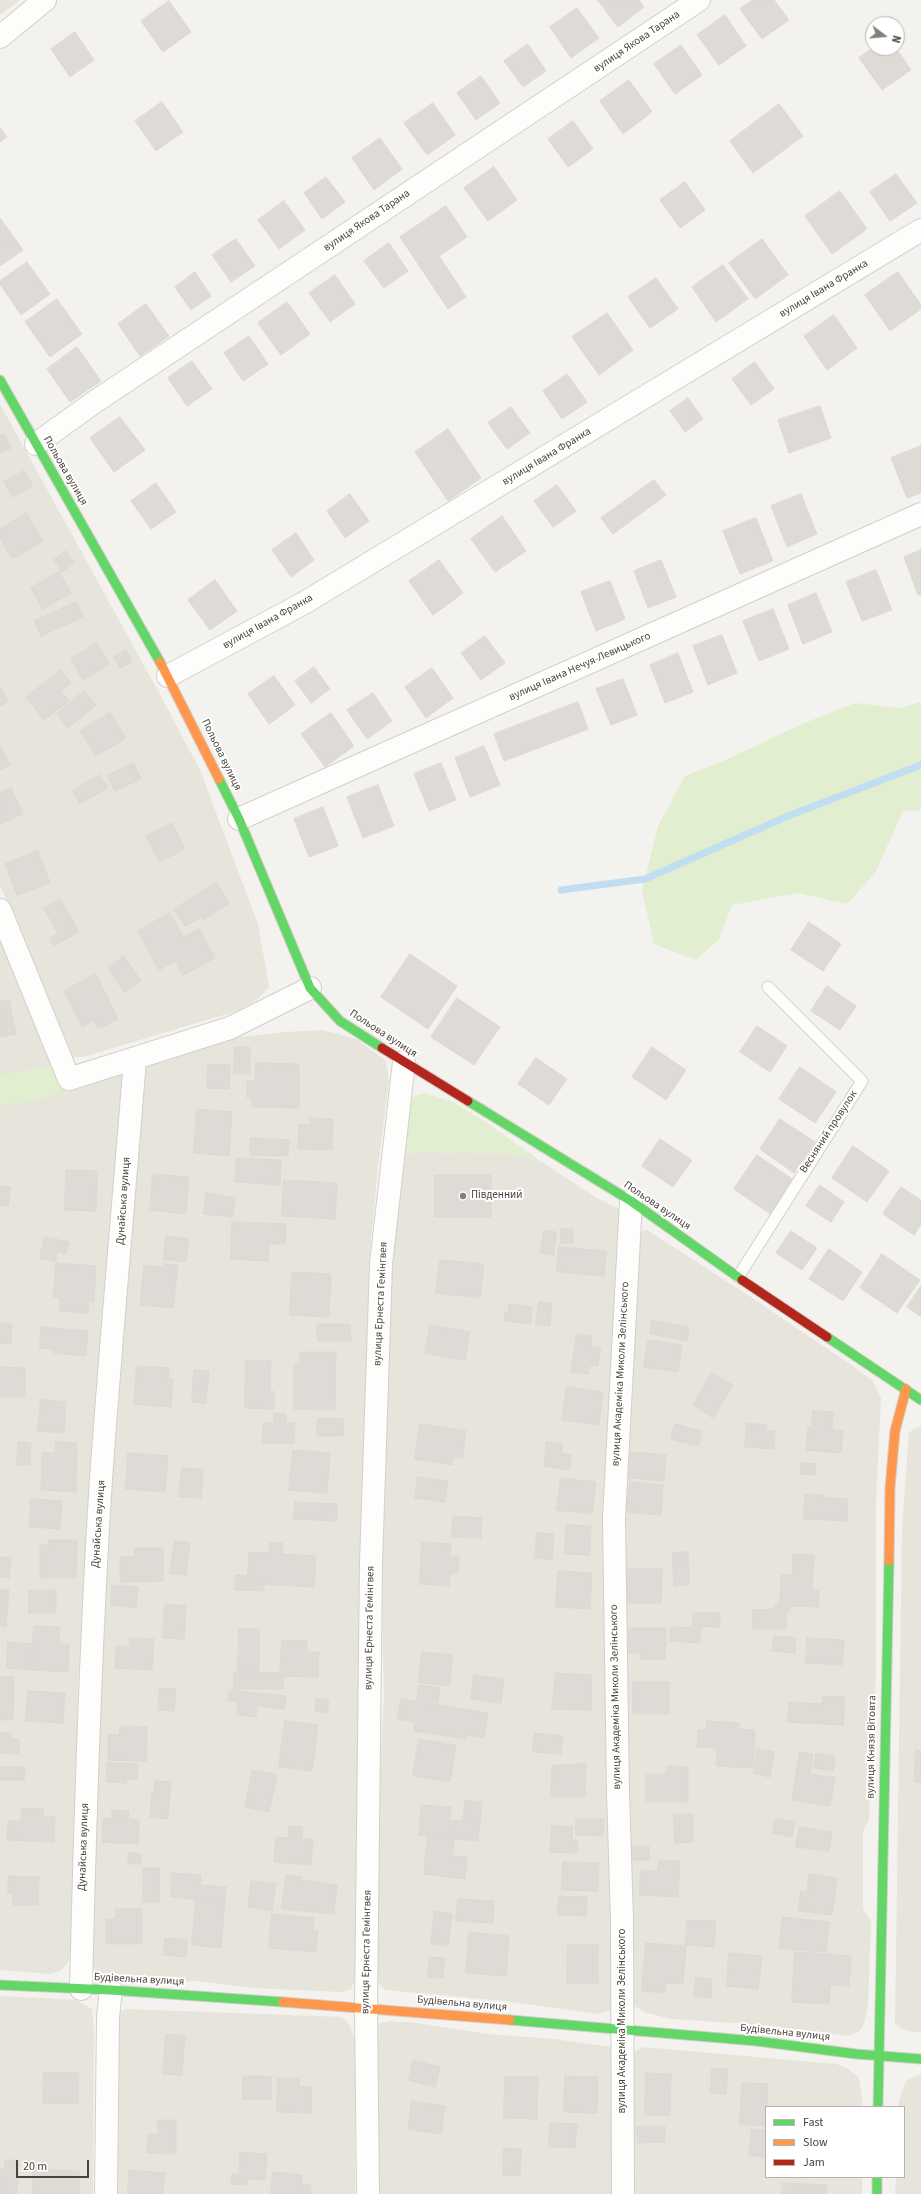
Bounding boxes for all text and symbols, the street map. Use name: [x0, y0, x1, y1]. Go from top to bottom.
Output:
street label: вулиця Якова Тарана: [591, 8, 683, 76]
north arrow: [865, 16, 905, 56]
text: N: [888, 34, 904, 45]
street label: вулиця Якова Тарана: [321, 187, 413, 255]
street label: вулиця Івана Франка: [777, 257, 871, 321]
street label: вулиця Івана Франка: [500, 425, 594, 489]
street label: Польова вулиця: [40, 434, 90, 508]
street label: вулиця Івана Франка: [221, 592, 315, 652]
street label: вулиця Івана Нечуя-Левицького: [507, 630, 653, 704]
street label: Польова вулиця: [198, 717, 244, 793]
street label: Польова вулиця: [347, 1007, 419, 1061]
street label: Весняний провулок: [797, 1088, 861, 1176]
street label: Дунайська вулиця: [114, 1157, 134, 1245]
street label: Польова вулиця: [621, 1179, 693, 1233]
place label: Південний: [471, 1189, 523, 1203]
marker: Південний: [458, 1191, 468, 1201]
street label: вулиця Ернеста Гемінгвея: [371, 1241, 391, 1367]
street label: вулиця Академіка Миколи Зелінського: [610, 1281, 632, 1467]
street label: Дунайська вулиця: [89, 1480, 109, 1568]
street label: вулиця Ернеста Гемінгвея: [362, 1566, 378, 1690]
street label: вулиця Академіка Миколи Зелінського: [608, 1604, 624, 1790]
street label: вулиця Князя Вітовта: [864, 1695, 880, 1799]
street label: Дунайська вулиця: [76, 1803, 92, 1891]
street label: вулиця Ернеста Гемінгвея: [359, 1890, 375, 2014]
street label: вулиця Академіка Миколи Зелінського: [616, 1928, 630, 2114]
street label: Будівельна вулиця: [93, 1971, 185, 1989]
street label: Будівельна вулиця: [416, 1993, 508, 2015]
street label: Будівельна вулиця: [739, 2022, 831, 2044]
legend: [765, 2106, 905, 2178]
text: Fast: [803, 2114, 823, 2131]
text: Slow: [803, 2134, 828, 2151]
scale bar: [18, 2152, 91, 2178]
text: Jam: [803, 2154, 825, 2171]
text: 20 m: [23, 2158, 47, 2175]

